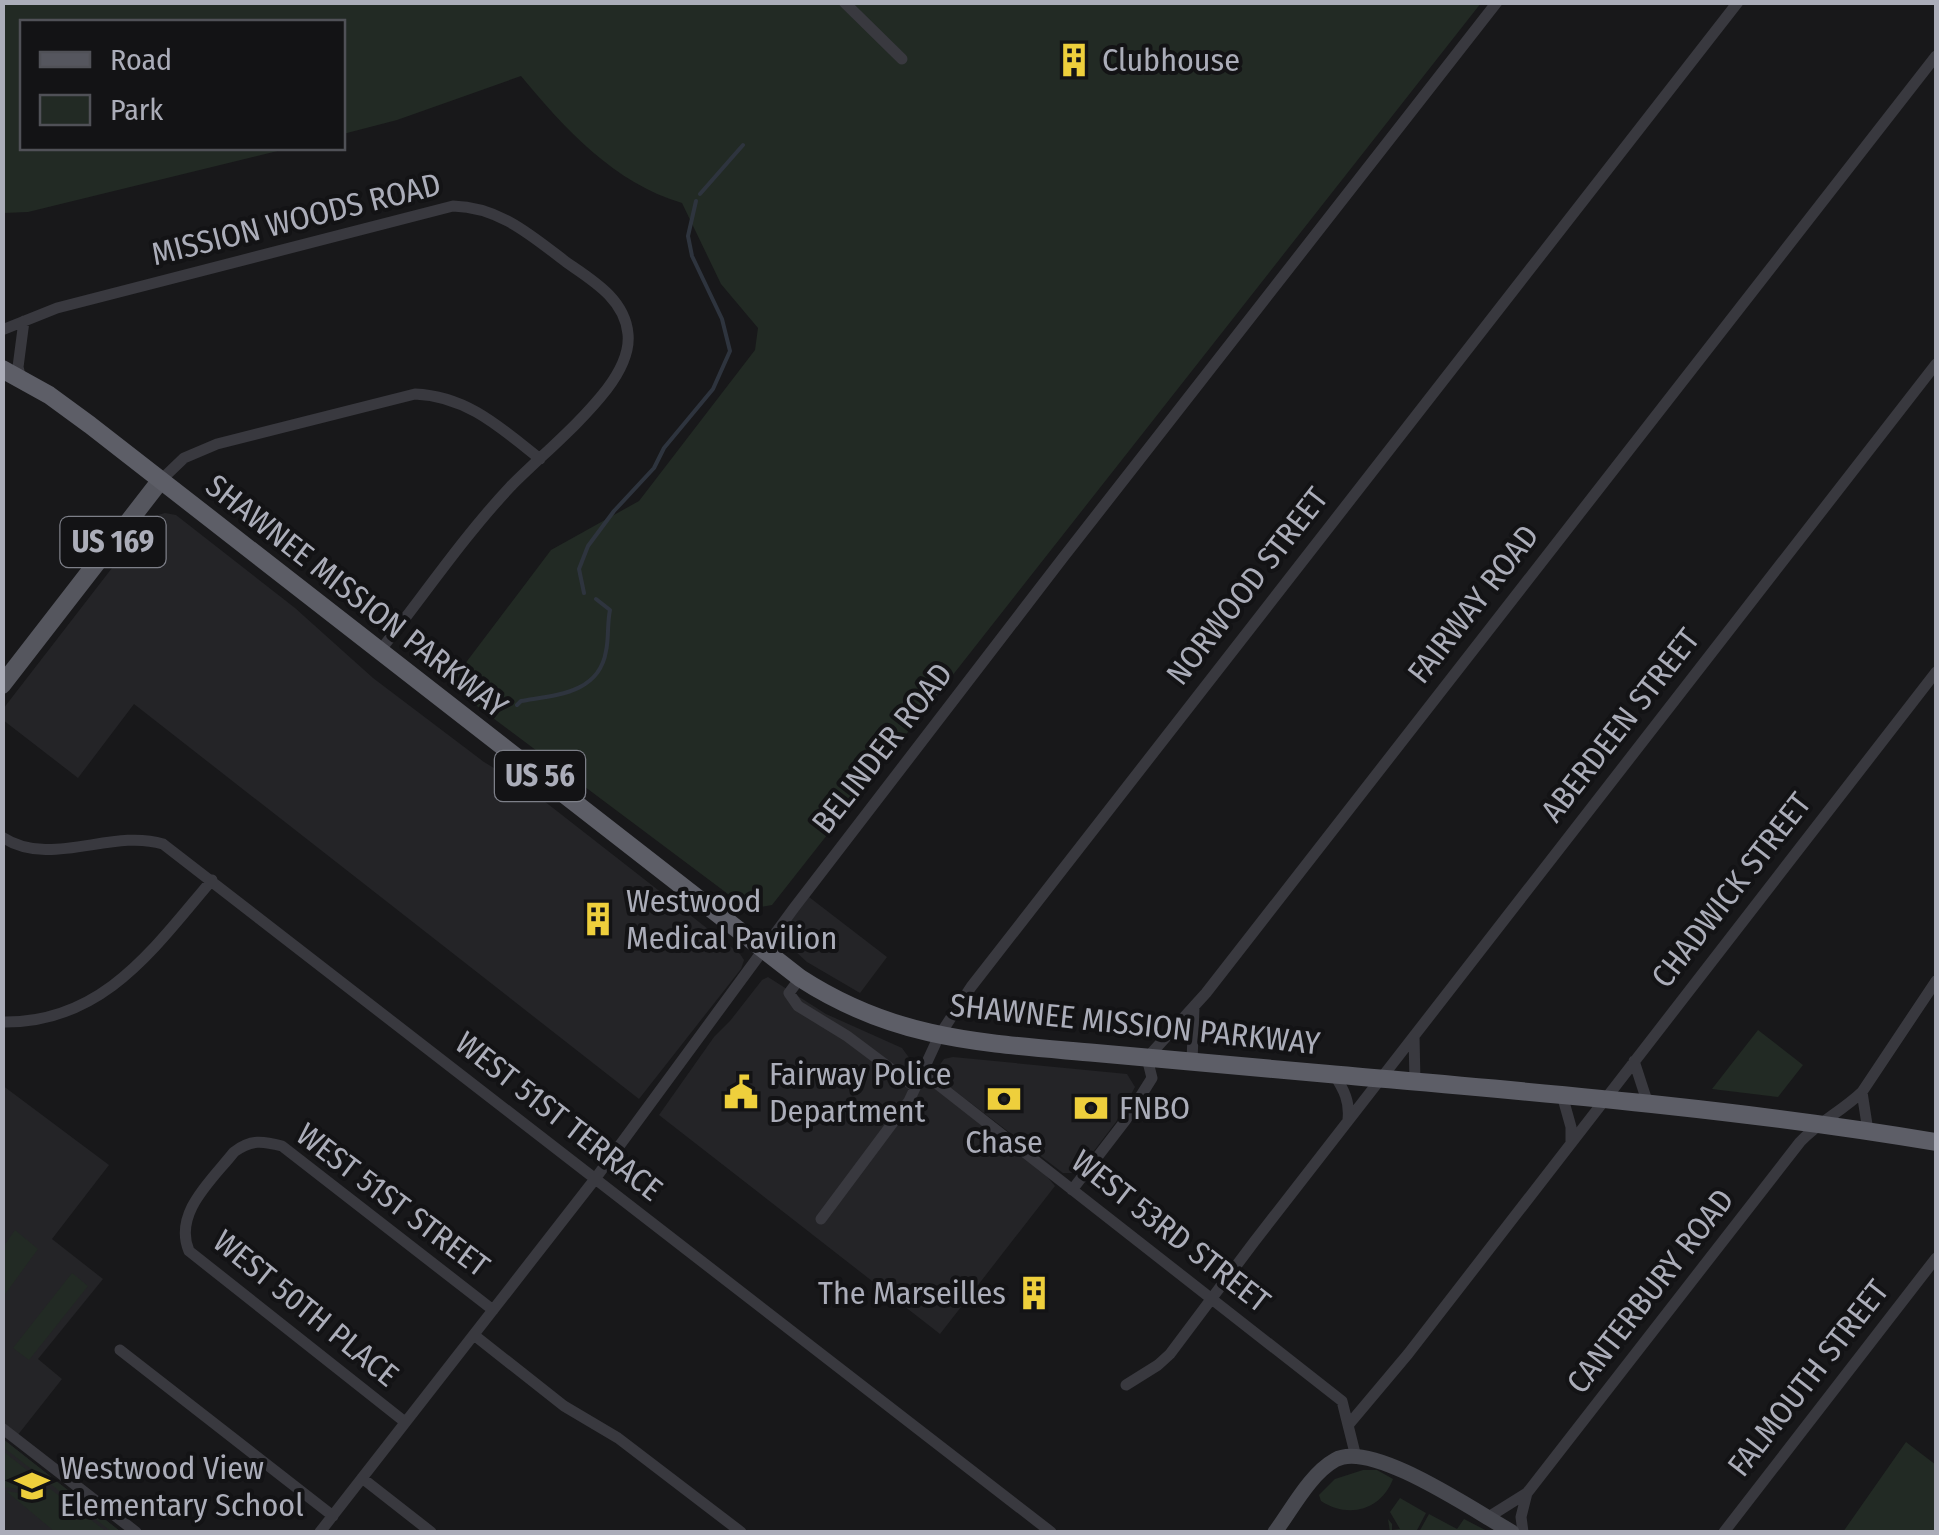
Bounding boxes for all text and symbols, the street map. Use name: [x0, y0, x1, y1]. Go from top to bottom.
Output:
legend: [20, 20, 345, 150]
building icon: Clubhouse: [1055, 41, 1093, 79]
place label: Clubhouse: [1102, 41, 1240, 79]
text: Road: [110, 42, 172, 78]
text: Park: [110, 92, 163, 128]
street label: MISSION WOODS ROAD: [148, 165, 444, 273]
street label: SHAWNEE MISSION PARKWAY: [199, 466, 515, 726]
street label: NORWOOD STREET: [1158, 480, 1336, 692]
road number: US 169: [61, 517, 166, 567]
street label: FAIRWAY ROAD: [1400, 517, 1546, 691]
street label: ABERDEEN STREET: [1533, 621, 1707, 829]
street label: BELINDER ROAD: [804, 655, 960, 841]
road number: US 56: [495, 751, 585, 801]
street label: CHADWICK STREET: [1643, 785, 1819, 995]
place label: Westwood Medical Pavilion: [626, 882, 837, 957]
building icon: Westwood Medical Pavilion: [579, 900, 617, 938]
street label: SHAWNEE MISSION PARKWAY: [948, 986, 1322, 1062]
street label: WEST 51ST TERRACE: [448, 1024, 670, 1208]
place label: Fairway Police Department: [769, 1055, 952, 1130]
public building icon: Fairway Police Department: [722, 1073, 760, 1111]
bank icon: Chase: [985, 1080, 1023, 1118]
bank icon: FNBO: [1072, 1089, 1110, 1127]
place label: FNBO: [1119, 1089, 1190, 1127]
street label: WEST 51ST STREET: [289, 1115, 497, 1285]
place label: Chase: [965, 1123, 1043, 1161]
street label: WEST 53RD STREET: [1064, 1142, 1278, 1320]
street label: CANTERBURY ROAD: [1559, 1181, 1741, 1401]
street label: WEST 50TH PLACE: [206, 1222, 406, 1394]
street label: FALMOUTH STREET: [1720, 1272, 1896, 1484]
place label: The Marseilles: [818, 1274, 1006, 1312]
building icon: The Marseilles: [1015, 1274, 1053, 1312]
place label: Westwood View Elementary School: [60, 1449, 304, 1524]
school or university icon: Westwood View Elementary School: [13, 1467, 51, 1505]

